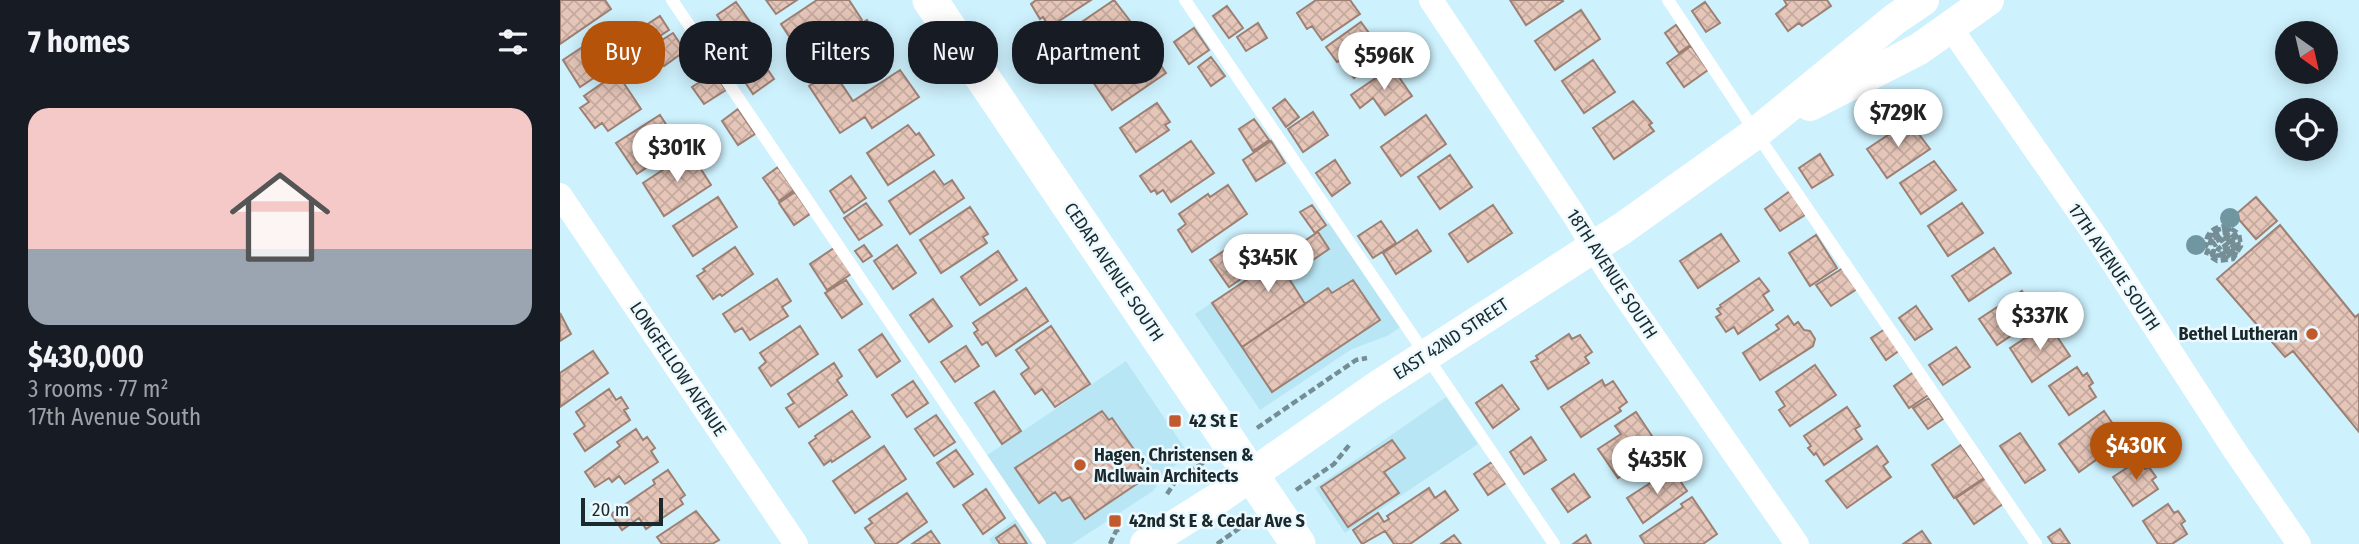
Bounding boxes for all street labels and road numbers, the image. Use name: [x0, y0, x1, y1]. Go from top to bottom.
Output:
street label: CEDAR AVENUE SOUTH: [1059, 199, 1169, 345]
street label: 17TH AVENUE SOUTH: [2063, 199, 2165, 335]
street label: 18TH AVENUE SOUTH: [1562, 205, 1662, 343]
street label: EAST 42ND STREET: [1389, 293, 1513, 384]
street label: LONGFELLOW AVENUE: [625, 298, 731, 440]

